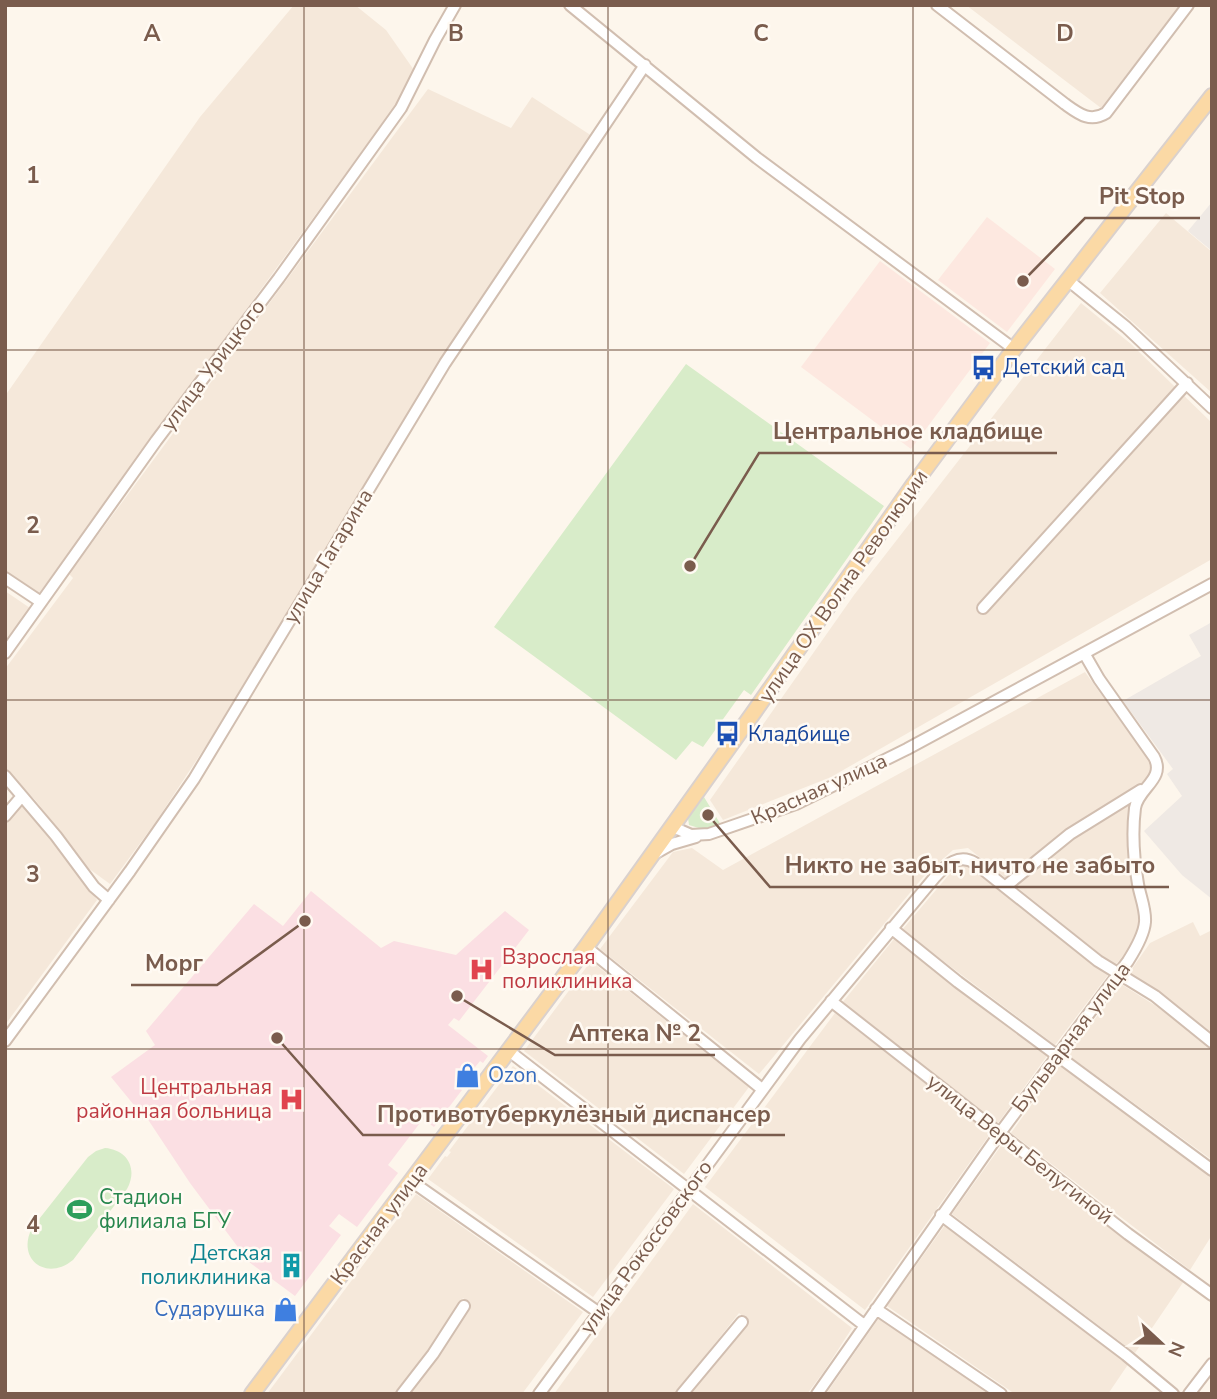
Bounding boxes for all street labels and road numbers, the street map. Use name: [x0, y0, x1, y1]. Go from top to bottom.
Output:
street label: улица Урицкого: [154, 294, 272, 436]
street label: улица ОХ Волна Революции: [752, 464, 934, 708]
street label: улица Гагарина: [277, 483, 379, 629]
street label: Красная улица: [747, 746, 891, 832]
street label: Бульварная улица: [1005, 956, 1137, 1118]
street label: улица Веры Белугиной: [921, 1068, 1119, 1230]
street label: улица Рокоссовского: [573, 1154, 719, 1340]
street label: Красная улица: [324, 1157, 434, 1291]

